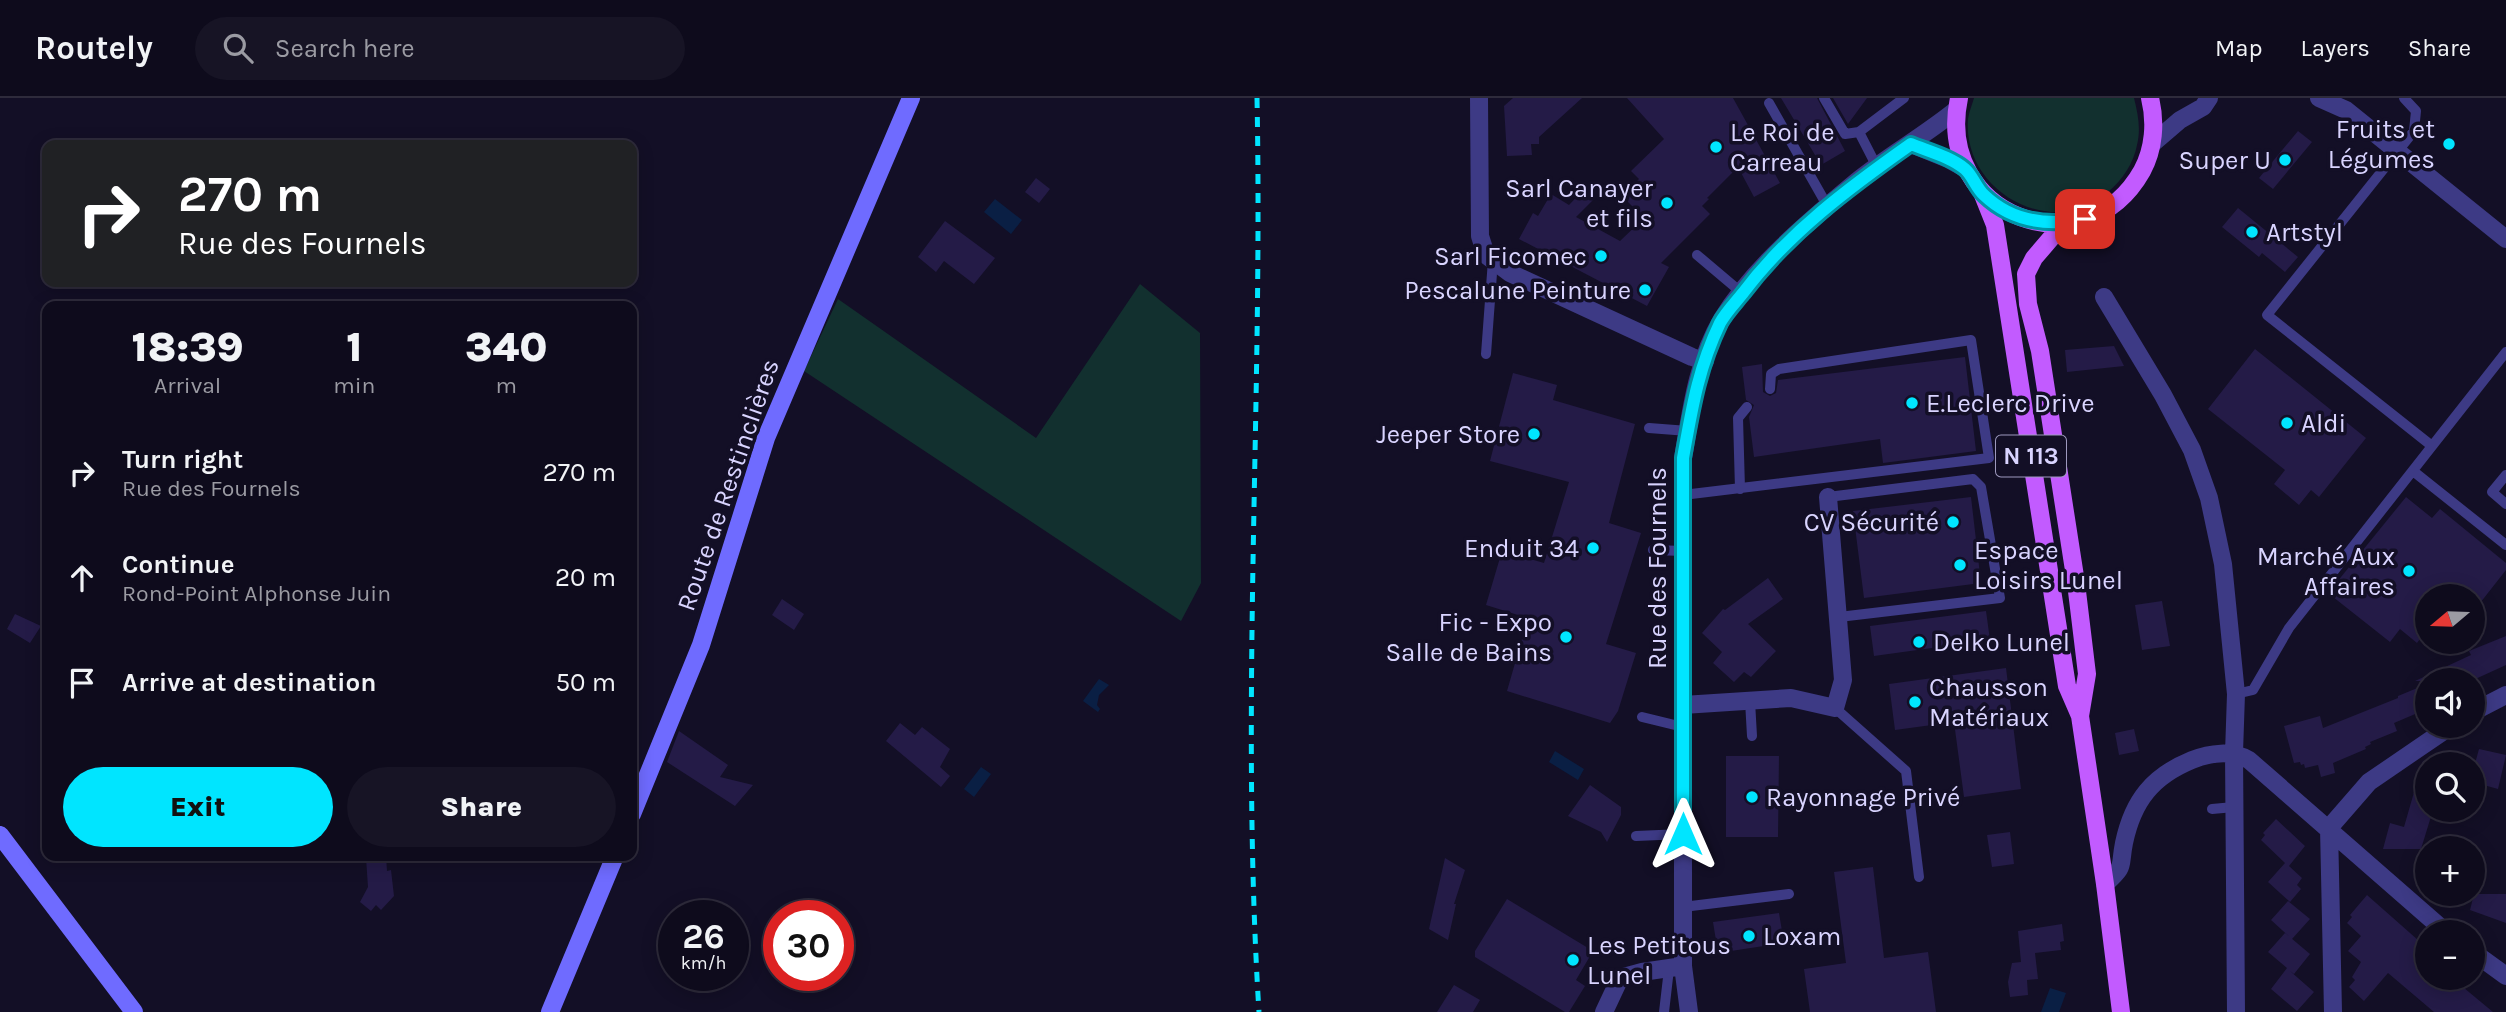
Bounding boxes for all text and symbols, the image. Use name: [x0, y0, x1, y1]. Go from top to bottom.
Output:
search box: [195, 17, 685, 80]
text: Routely: [35, 29, 153, 67]
icon: search: [219, 29, 257, 67]
text: Search here: [275, 33, 415, 64]
text: Map: [2215, 34, 2263, 62]
text: Layers: [2301, 34, 2370, 62]
text: Share: [2408, 34, 2471, 62]
place label: Fruits et Légumes: [2328, 114, 2435, 175]
place label: Le Roi de Carreau: [1730, 117, 1835, 178]
marker: Fruits et Légumes: [2441, 136, 2457, 152]
marker: Le Roi de Carreau: [1708, 139, 1724, 155]
place label: Super U: [2178, 145, 2271, 176]
marker: Super U: [2277, 152, 2293, 168]
text: 270 m: [178, 166, 322, 223]
icon: right: [63, 168, 154, 259]
place label: Sarl Canayer et fils: [1505, 173, 1654, 234]
pin: [2055, 189, 2115, 249]
marker: Sarl Canayer et fils: [1659, 195, 1675, 211]
icon: arrive: [2066, 200, 2104, 238]
place label: Artstyl: [2266, 217, 2343, 248]
marker: Artstyl: [2244, 224, 2260, 240]
text: Rue des Fournels: [178, 225, 427, 262]
place label: Sarl Ficomec: [1434, 241, 1587, 272]
marker: Sarl Ficomec: [1593, 248, 1609, 264]
place label: Pescalune Peinture: [1404, 275, 1631, 306]
marker: Pescalune Peinture: [1637, 282, 1653, 298]
text: 18:39: [132, 322, 244, 372]
text: 1: [346, 322, 362, 372]
text: 340: [465, 322, 547, 372]
street label: Route de Restinclières: [670, 355, 786, 615]
text: Arrival: [154, 372, 221, 399]
text: min: [333, 372, 376, 399]
text: m: [495, 372, 517, 399]
place label: E.Leclerc Drive: [1926, 388, 2095, 419]
marker: E.Leclerc Drive: [1904, 395, 1920, 411]
place label: Aldi: [2301, 408, 2346, 439]
marker: Aldi: [2279, 415, 2295, 431]
place label: Jeeper Store: [1376, 419, 1520, 450]
marker: Jeeper Store: [1526, 426, 1542, 442]
road number: N 113: [1996, 436, 2066, 477]
text: Turn right: [122, 444, 243, 475]
icon: right: [63, 454, 101, 492]
text: 270 m: [543, 457, 616, 488]
street label: Rue des Fournels: [1642, 467, 1673, 669]
text: Rue des Fournels: [122, 475, 301, 502]
place label: CV Sécurité: [1804, 507, 1939, 538]
marker: CV Sécurité: [1945, 514, 1961, 530]
place label: Enduit 34: [1464, 533, 1579, 564]
place label: Espace Loisirs Lunel: [1974, 535, 2123, 596]
marker: Enduit 34: [1585, 540, 1601, 556]
place label: Marché Aux Affaires: [2257, 541, 2395, 602]
text: Continue: [122, 549, 234, 580]
marker: Espace Loisirs Lunel: [1952, 557, 1968, 573]
icon: ahead: [63, 559, 101, 597]
text: 20 m: [555, 562, 616, 593]
marker: Marché Aux Affaires: [2401, 563, 2417, 579]
text: Rond-Point Alphonse Juin: [122, 580, 391, 607]
north arrow: [2415, 584, 2485, 654]
map controls: [2415, 584, 2485, 990]
place label: Fic - Expo Salle de Bains: [1385, 607, 1552, 668]
place label: Delko Lunel: [1933, 627, 2070, 658]
marker: Fic - Expo Salle de Bains: [1558, 629, 1574, 645]
marker: Delko Lunel: [1911, 634, 1927, 650]
icon: arrive: [63, 664, 101, 702]
text: Arrive at destination: [122, 667, 376, 698]
text: 50 m: [555, 667, 616, 698]
button: sound: [2415, 668, 2485, 738]
place label: Chausson Matériaux: [1929, 672, 2049, 733]
marker: Chausson Matériaux: [1907, 694, 1923, 710]
button: search: [2415, 752, 2485, 822]
button: Exit: [63, 767, 333, 847]
button: Share: [347, 767, 616, 847]
place label: Rayonnage Privé: [1766, 782, 1960, 813]
marker: Rayonnage Privé: [1744, 789, 1760, 805]
position arrow: [1646, 797, 1720, 871]
button: +: [2415, 836, 2485, 906]
speed limit sign: 30: [763, 900, 854, 991]
text: 26: [682, 916, 725, 957]
button: −: [2415, 920, 2485, 990]
place label: Loxam: [1763, 921, 1841, 952]
marker: Loxam: [1741, 928, 1757, 944]
place label: Les Petitous Lunel: [1587, 930, 1731, 991]
text: km/h: [681, 952, 726, 974]
marker: Les Petitous Lunel: [1565, 952, 1581, 968]

